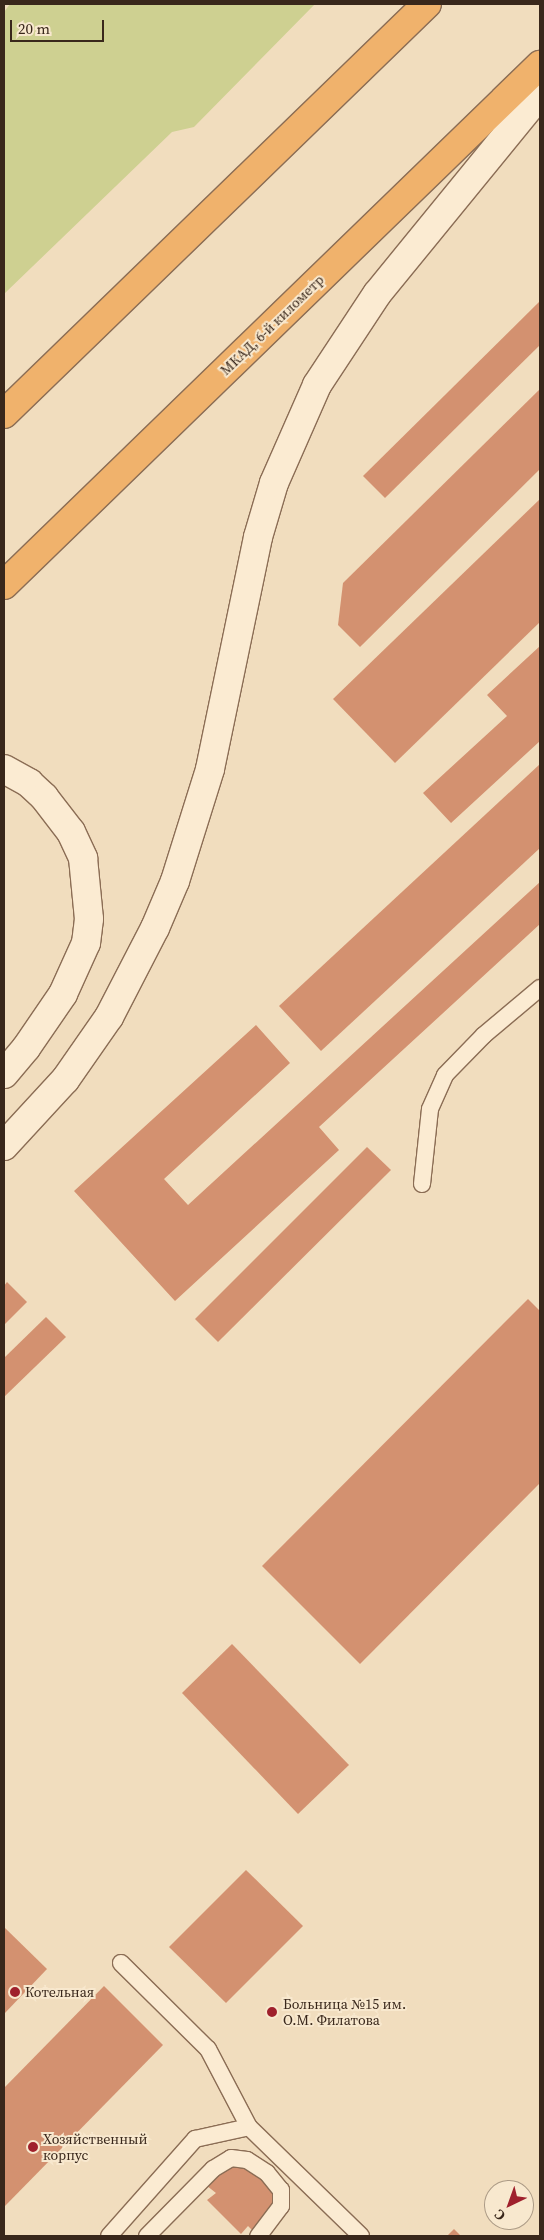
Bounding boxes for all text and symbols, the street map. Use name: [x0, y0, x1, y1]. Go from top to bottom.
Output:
scale bar: [12, 10, 106, 42]
text: 20 m: [18, 18, 50, 39]
street label: МКАД, 6-й километр: [217, 271, 327, 379]
place label: Котельная: [25, 1984, 94, 2000]
marker: Котельная: [9, 1986, 21, 1998]
place label: Больница №15 им. О.М. Филатова: [283, 1996, 406, 2028]
marker: Больница №15 им. О.М. Филатова: [265, 2005, 279, 2019]
place label: Хозяйственный корпус: [43, 2131, 148, 2164]
marker: Хозяйственный корпус: [27, 2141, 39, 2153]
north arrow: [484, 2180, 534, 2230]
text: С: [490, 2205, 510, 2226]

